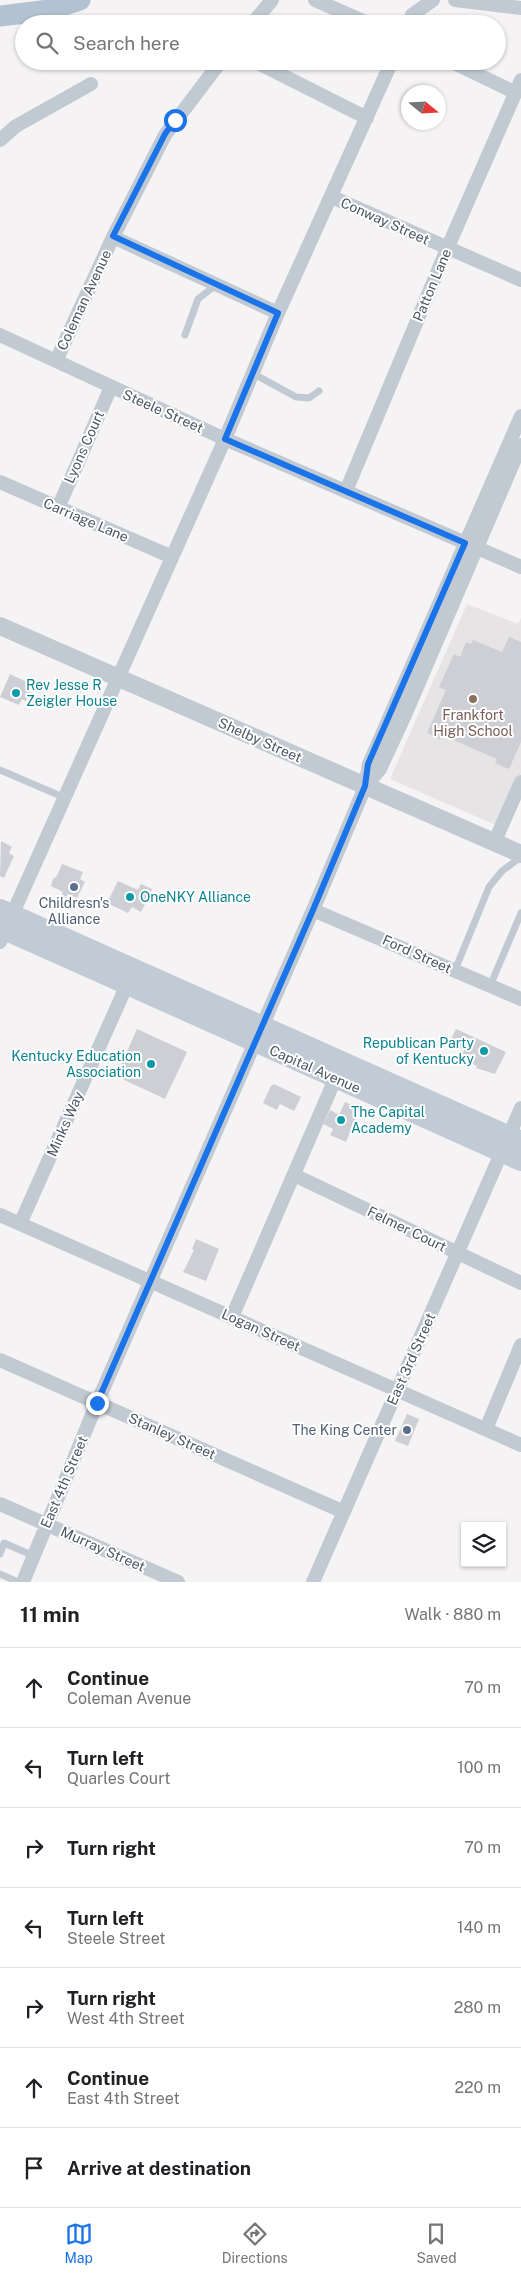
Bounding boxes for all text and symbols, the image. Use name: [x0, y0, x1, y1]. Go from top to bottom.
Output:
search box: [15, 15, 506, 70]
icon: search: [33, 29, 61, 57]
text: Search here: [73, 32, 180, 54]
north arrow: [401, 85, 446, 130]
route start: [164, 109, 187, 132]
street label: Conway Street: [338, 194, 432, 248]
street label: Patton Lane: [410, 246, 454, 324]
street label: Coleman Avenue: [54, 247, 114, 353]
street label: Steele Street: [120, 386, 206, 436]
street label: Lyons Court: [61, 408, 107, 486]
street label: Carriage Lane: [41, 495, 131, 545]
place label: Rev Jesse R Zeigler House: [26, 677, 117, 709]
marker: Rev Jesse R Zeigler House: [10, 687, 22, 699]
marker: Frankfort High School: [467, 693, 479, 705]
place label: Frankfort High School: [433, 707, 513, 739]
street label: Shelby Street: [216, 714, 304, 766]
marker: Childresn's Alliance: [68, 881, 80, 893]
place label: OneNKY Alliance: [140, 889, 251, 905]
marker: OneNKY Alliance: [124, 891, 136, 903]
place label: Childresn's Alliance: [39, 895, 109, 927]
street label: Ford Street: [380, 932, 454, 976]
place label: Republican Party of Kentucky: [363, 1035, 475, 1067]
street label: Capital Avenue: [267, 1042, 363, 1096]
marker: Republican Party of Kentucky: [478, 1045, 490, 1057]
place label: Kentucky Education Association: [11, 1048, 141, 1080]
marker: Kentucky Education Association: [145, 1058, 157, 1070]
street label: Minks Way: [44, 1088, 87, 1159]
place label: The Capital Academy: [351, 1104, 425, 1136]
marker: The Capital Academy: [335, 1114, 347, 1126]
street label: Felmer Court: [365, 1203, 449, 1255]
street label: Logan Street: [219, 1306, 303, 1354]
street label: East 3rd Street: [384, 1311, 438, 1407]
route end: [86, 1392, 109, 1415]
street label: Stanley Street: [126, 1410, 218, 1462]
place label: The King Center: [292, 1422, 397, 1438]
marker: The King Center: [401, 1424, 413, 1436]
street label: East 4th Street: [37, 1433, 91, 1531]
map controls: [461, 1522, 506, 1567]
button: layers: [461, 1522, 506, 1567]
street label: Murray Street: [58, 1523, 148, 1575]
text: 11 min: [20, 1602, 80, 1627]
text: Walk · 880 m: [404, 1605, 501, 1624]
text: Continue: [67, 1667, 149, 1689]
icon: ahead: [20, 1674, 48, 1702]
text: 70 m: [464, 1678, 501, 1697]
text: Coleman Avenue: [67, 1689, 191, 1708]
text: Turn left: [67, 1747, 144, 1769]
icon: left: [20, 1754, 48, 1782]
text: 100 m: [457, 1758, 501, 1777]
text: Quarles Court: [67, 1769, 170, 1788]
icon: right: [20, 1834, 48, 1862]
text: Turn right: [67, 1837, 156, 1859]
text: 70 m: [464, 1838, 501, 1857]
text: Turn left: [67, 1907, 144, 1929]
icon: left: [20, 1914, 48, 1942]
text: 140 m: [457, 1918, 501, 1937]
text: Steele Street: [67, 1929, 166, 1948]
text: Turn right: [67, 1987, 156, 2009]
icon: right: [20, 1994, 48, 2022]
text: 280 m: [454, 1998, 501, 2017]
text: West 4th Street: [67, 2009, 185, 2028]
text: Continue: [67, 2067, 149, 2089]
icon: ahead: [20, 2074, 48, 2102]
text: 220 m: [454, 2078, 501, 2097]
text: East 4th Street: [67, 2089, 180, 2108]
icon: arrive: [20, 2154, 48, 2182]
text: Arrive at destination: [67, 2157, 251, 2179]
tab: Map: [64, 2220, 93, 2266]
tab: Directions: [222, 2220, 288, 2266]
tab: Saved: [416, 2220, 457, 2266]

